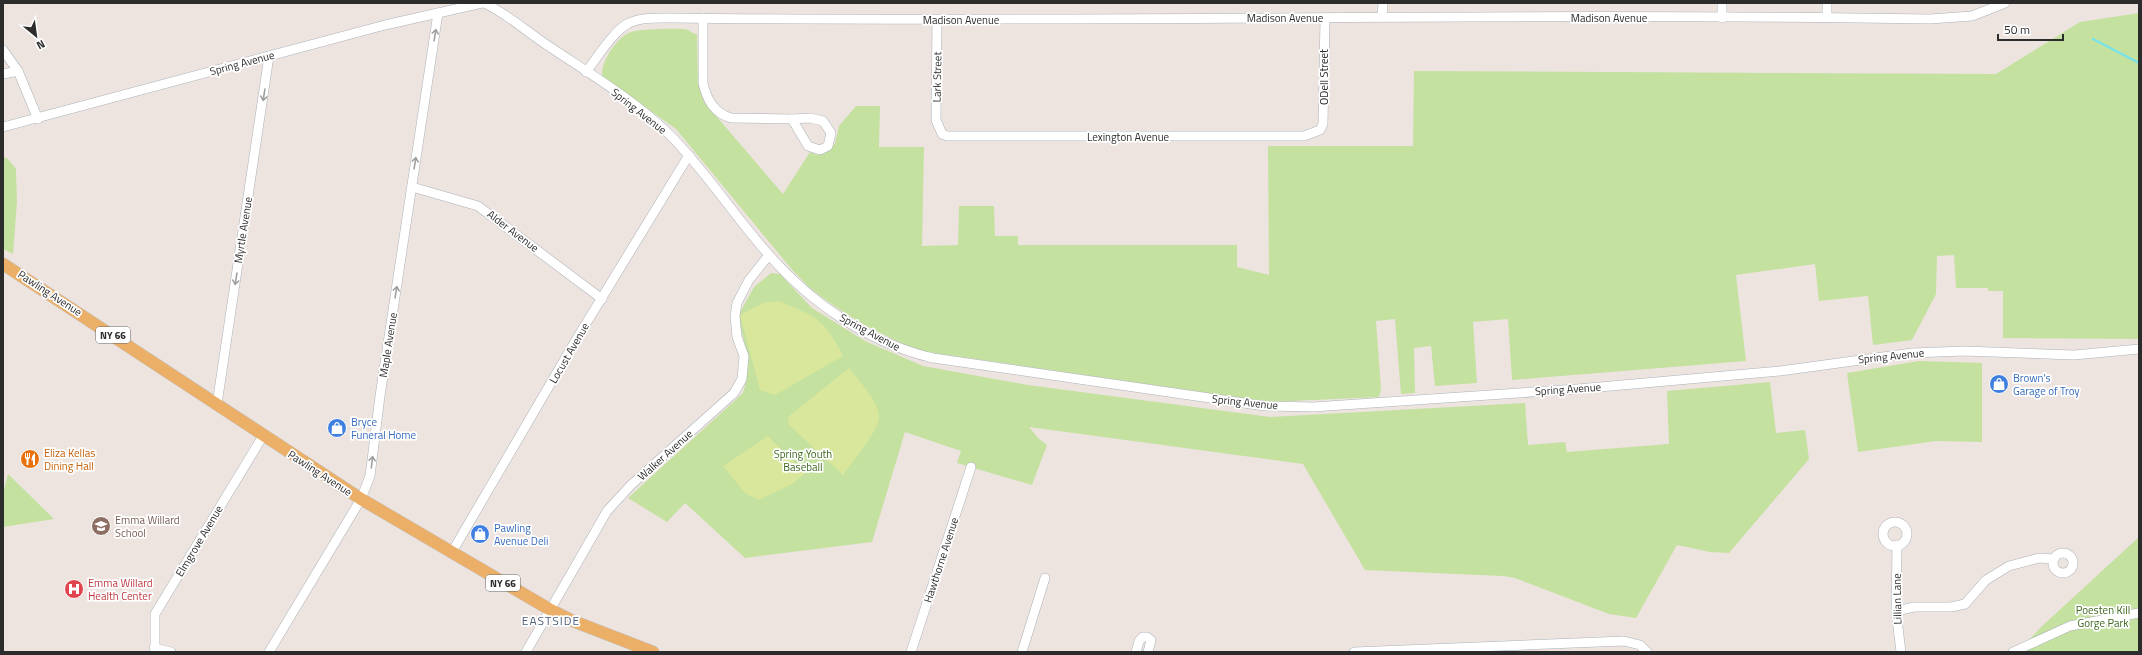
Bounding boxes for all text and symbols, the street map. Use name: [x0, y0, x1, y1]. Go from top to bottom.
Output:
street label: Madison Avenue: [1247, 10, 1324, 26]
street label: Madison Avenue: [1571, 10, 1648, 26]
street label: Madison Avenue: [923, 12, 1000, 28]
north arrow: [16, 16, 56, 56]
scale bar: [1998, 16, 2063, 42]
text: 50 m: [2004, 20, 2030, 39]
one-way arrow: [431, 28, 439, 41]
text: N: [34, 36, 48, 54]
street label: Spring Avenue: [208, 47, 277, 79]
street label: ODell Street: [1316, 49, 1332, 105]
street label: Lark Street: [929, 51, 945, 102]
street label: Spring Avenue: [608, 84, 670, 138]
one-way arrow: [260, 88, 268, 101]
street label: Lexington Avenue: [1087, 129, 1169, 145]
one-way arrow: [411, 157, 419, 170]
street label: Myrtle Avenue: [230, 195, 256, 264]
street label: Alder Avenue: [484, 206, 543, 256]
street label: Pawling Avenue: [15, 266, 86, 320]
one-way arrow: [232, 272, 240, 285]
one-way arrow: [392, 286, 400, 299]
street label: Spring Avenue: [837, 309, 903, 355]
street label: Maple Avenue: [375, 311, 401, 379]
street label: Locust Avenue: [545, 319, 593, 386]
road number: NY 66: [96, 327, 130, 343]
street label: Spring Avenue: [1857, 345, 1925, 367]
place label: Brown's Garage of Troy: [2013, 370, 2080, 399]
shop icon: Brown's Garage of Troy: [1988, 373, 2010, 395]
street label: Spring Avenue: [1534, 379, 1602, 399]
street label: Spring Avenue: [1211, 391, 1279, 413]
place label: Bryce Funeral Home: [351, 414, 417, 443]
shop icon: Bryce Funeral Home: [326, 417, 348, 439]
street label: Walker Avenue: [634, 426, 696, 484]
place label: Eliza Kellas Dining Hall: [44, 445, 95, 474]
street label: Pawling Avenue: [285, 446, 356, 500]
park label: Spring Youth Baseball: [774, 446, 832, 475]
restaurant icon: Eliza Kellas Dining Hall: [19, 448, 41, 470]
one-way arrow: [368, 456, 376, 469]
street label: Elmgrove Avenue: [171, 502, 227, 580]
place label: Emma Willard School: [115, 512, 180, 541]
school or university icon: Emma Willard School: [90, 515, 112, 537]
street label: Hawthorne Avenue: [920, 515, 962, 605]
place label: Pawling Avenue Deli: [494, 520, 548, 549]
shop icon: Pawling Avenue Deli: [469, 523, 491, 545]
street label: Lillian Lane: [1889, 573, 1905, 625]
place label: Emma Willard Health Center: [88, 575, 153, 604]
road number: NY 66: [486, 575, 520, 591]
hospital icon: Emma Willard Health Center: [63, 578, 85, 600]
park label: Poesten Kill Gorge Park: [2076, 602, 2130, 631]
district label: EASTSIDE: [522, 611, 580, 630]

